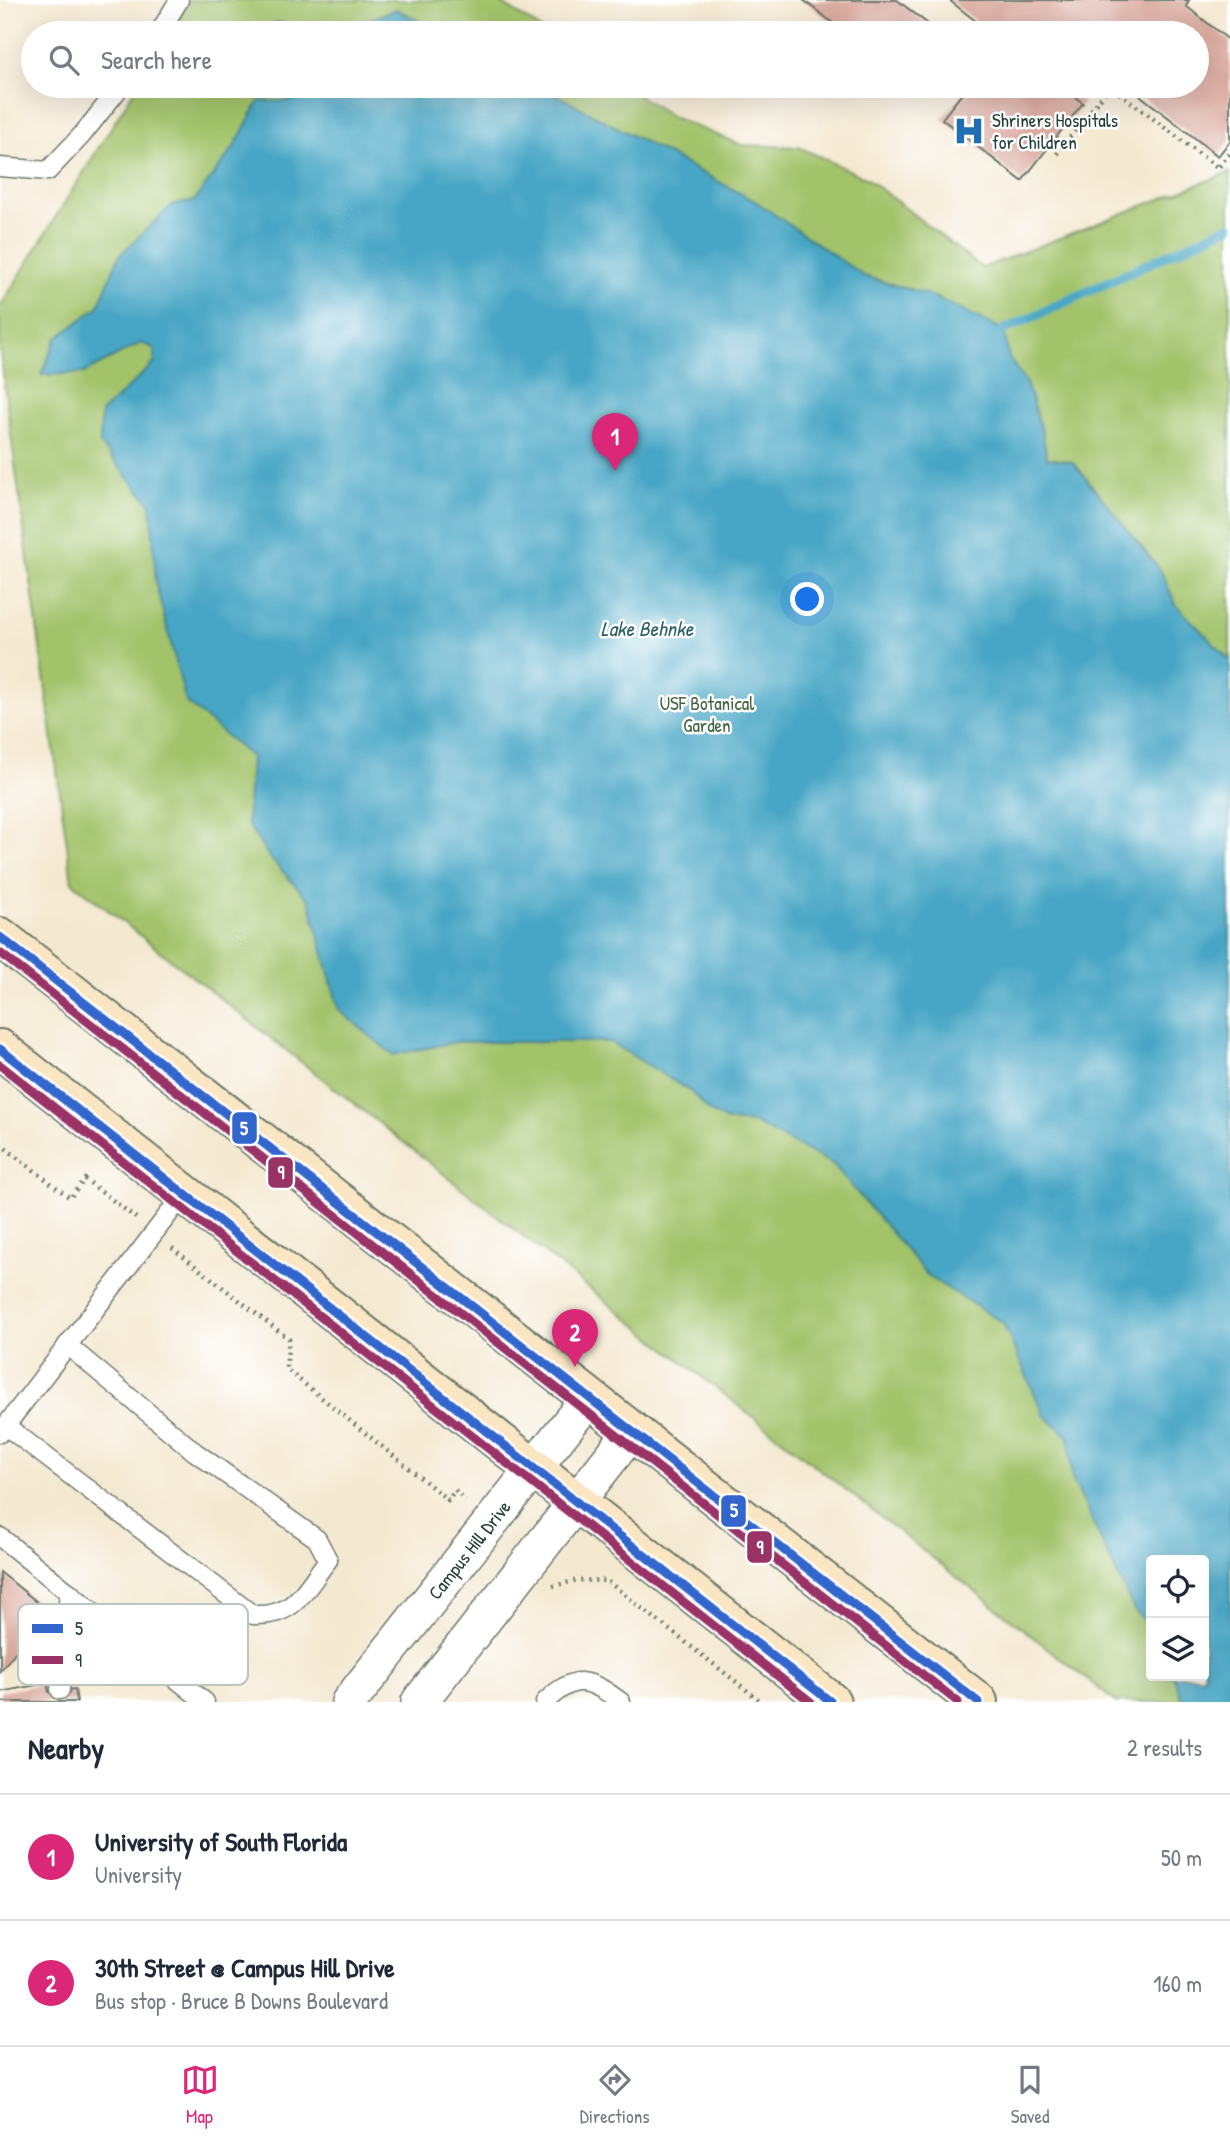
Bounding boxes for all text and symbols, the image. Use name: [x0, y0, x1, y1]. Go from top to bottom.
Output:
search box: [21, 21, 1209, 98]
icon: search: [45, 41, 83, 79]
text: Search here: [101, 42, 212, 77]
place label: Shriners Hospitals for Children: [992, 107, 1118, 155]
hospital icon: Shriners Hospitals for Children: [952, 114, 986, 148]
pin: 1: [592, 413, 638, 471]
your location: [790, 582, 824, 616]
water label: Lake Behnke: [601, 614, 695, 643]
park label: USF Botanical Garden: [660, 690, 755, 738]
line badge: 5: [231, 1111, 258, 1145]
text: 5: [240, 1115, 249, 1141]
line badge: 9: [267, 1156, 294, 1189]
text: 9: [278, 1159, 285, 1185]
pin: 2: [552, 1309, 598, 1367]
street label: Campus Hill Drive: [422, 1494, 517, 1605]
line badge: 5: [720, 1494, 747, 1528]
text: 5: [730, 1497, 739, 1523]
line badge: 9: [746, 1530, 773, 1564]
text: 9: [757, 1534, 764, 1560]
map controls: [1146, 1555, 1209, 1681]
button: locate: [1146, 1555, 1209, 1618]
legend: [18, 1604, 248, 1685]
text: 5: [75, 1615, 83, 1641]
button: layers: [1146, 1618, 1209, 1681]
text: 9: [75, 1647, 82, 1673]
text: Nearby: [28, 1728, 104, 1768]
text: 2 results: [1127, 1732, 1202, 1763]
text: University of South Florida: [95, 1824, 347, 1859]
text: 1: [47, 1842, 55, 1873]
text: 50 m: [1161, 1842, 1202, 1873]
text: University: [95, 1859, 182, 1890]
text: 30th Street @ Campus Hill Drive: [95, 1950, 395, 1985]
text: 2: [46, 1968, 56, 1999]
text: 160 m: [1153, 1968, 1202, 1999]
text: Bus stop · Bruce B Downs Boulevard: [95, 1985, 388, 2016]
tab: Map: [181, 2061, 219, 2129]
tab: Directions: [580, 2061, 650, 2129]
tab: Saved: [1011, 2061, 1049, 2129]

